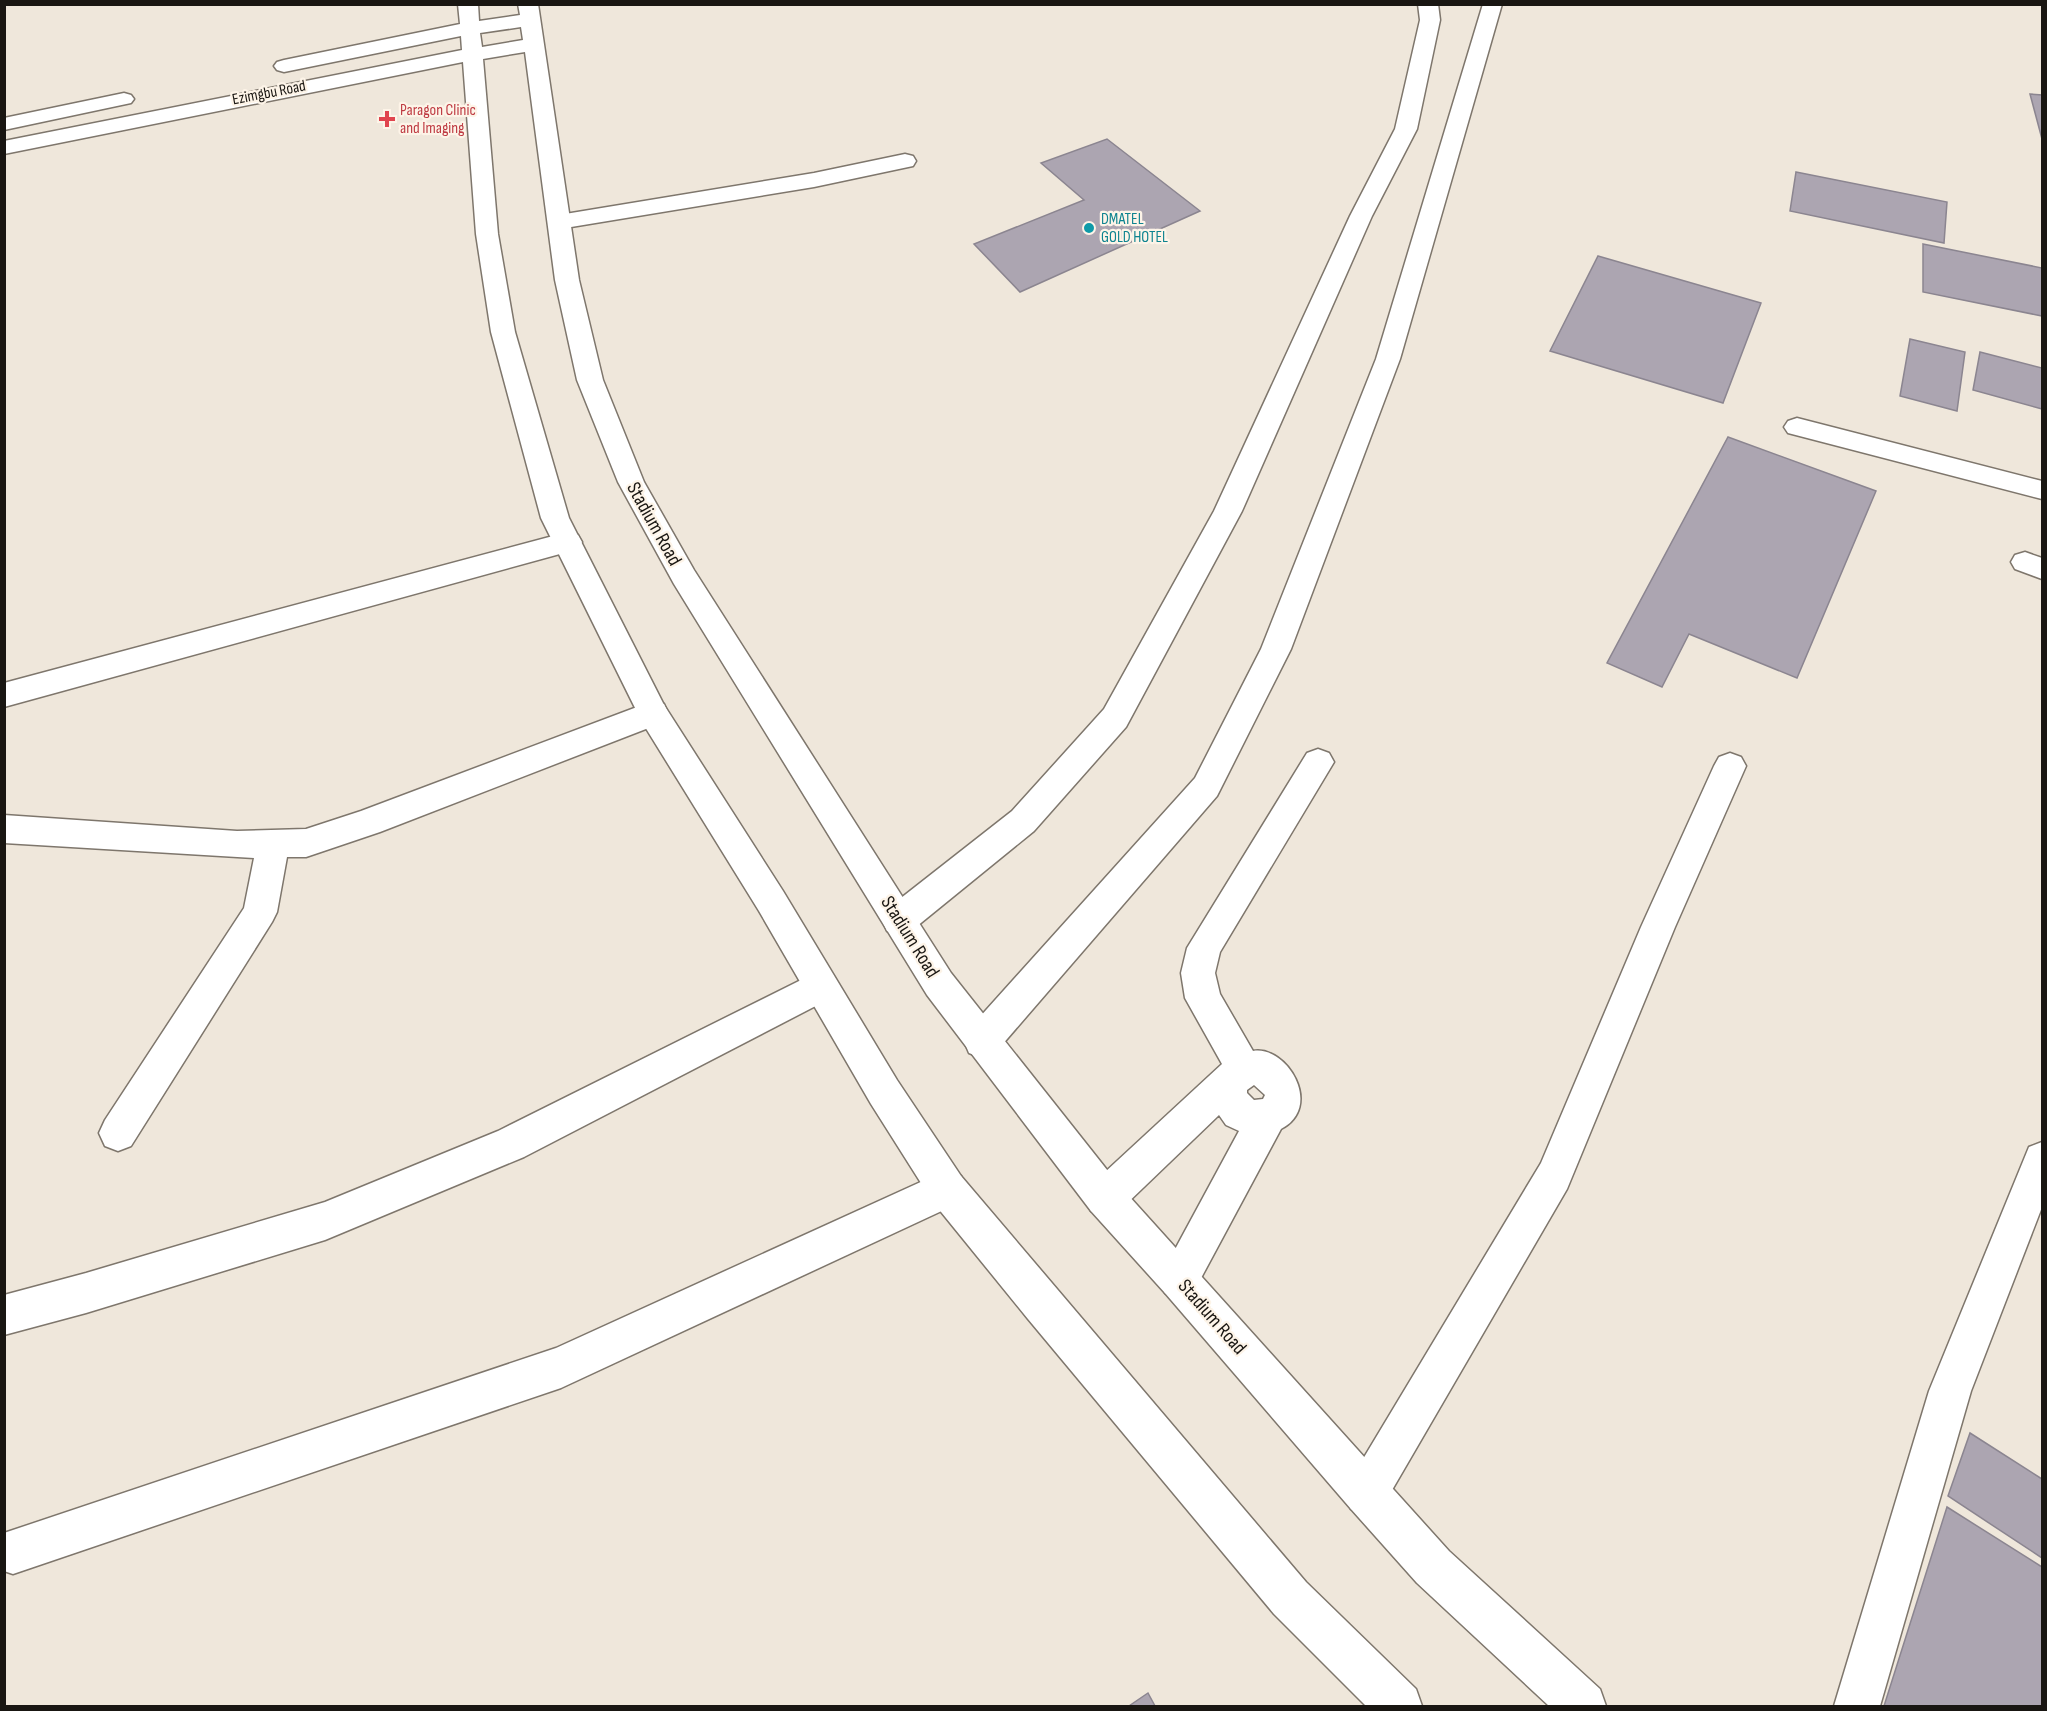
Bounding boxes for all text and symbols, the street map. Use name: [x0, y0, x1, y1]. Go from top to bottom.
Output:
street label: Ezimgbu Road: [231, 77, 307, 109]
place label: Paragon Clinic and Imaging: [400, 101, 476, 138]
marker: Paragon Clinic and Imaging: [378, 110, 396, 128]
place label: DMATEL GOLD HOTEL: [1101, 210, 1168, 247]
marker: DMATEL GOLD HOTEL: [1082, 221, 1096, 235]
street label: Stadium Road: [621, 478, 687, 570]
street label: Stadium Road: [875, 892, 945, 982]
street label: Stadium Road: [1173, 1274, 1251, 1360]

